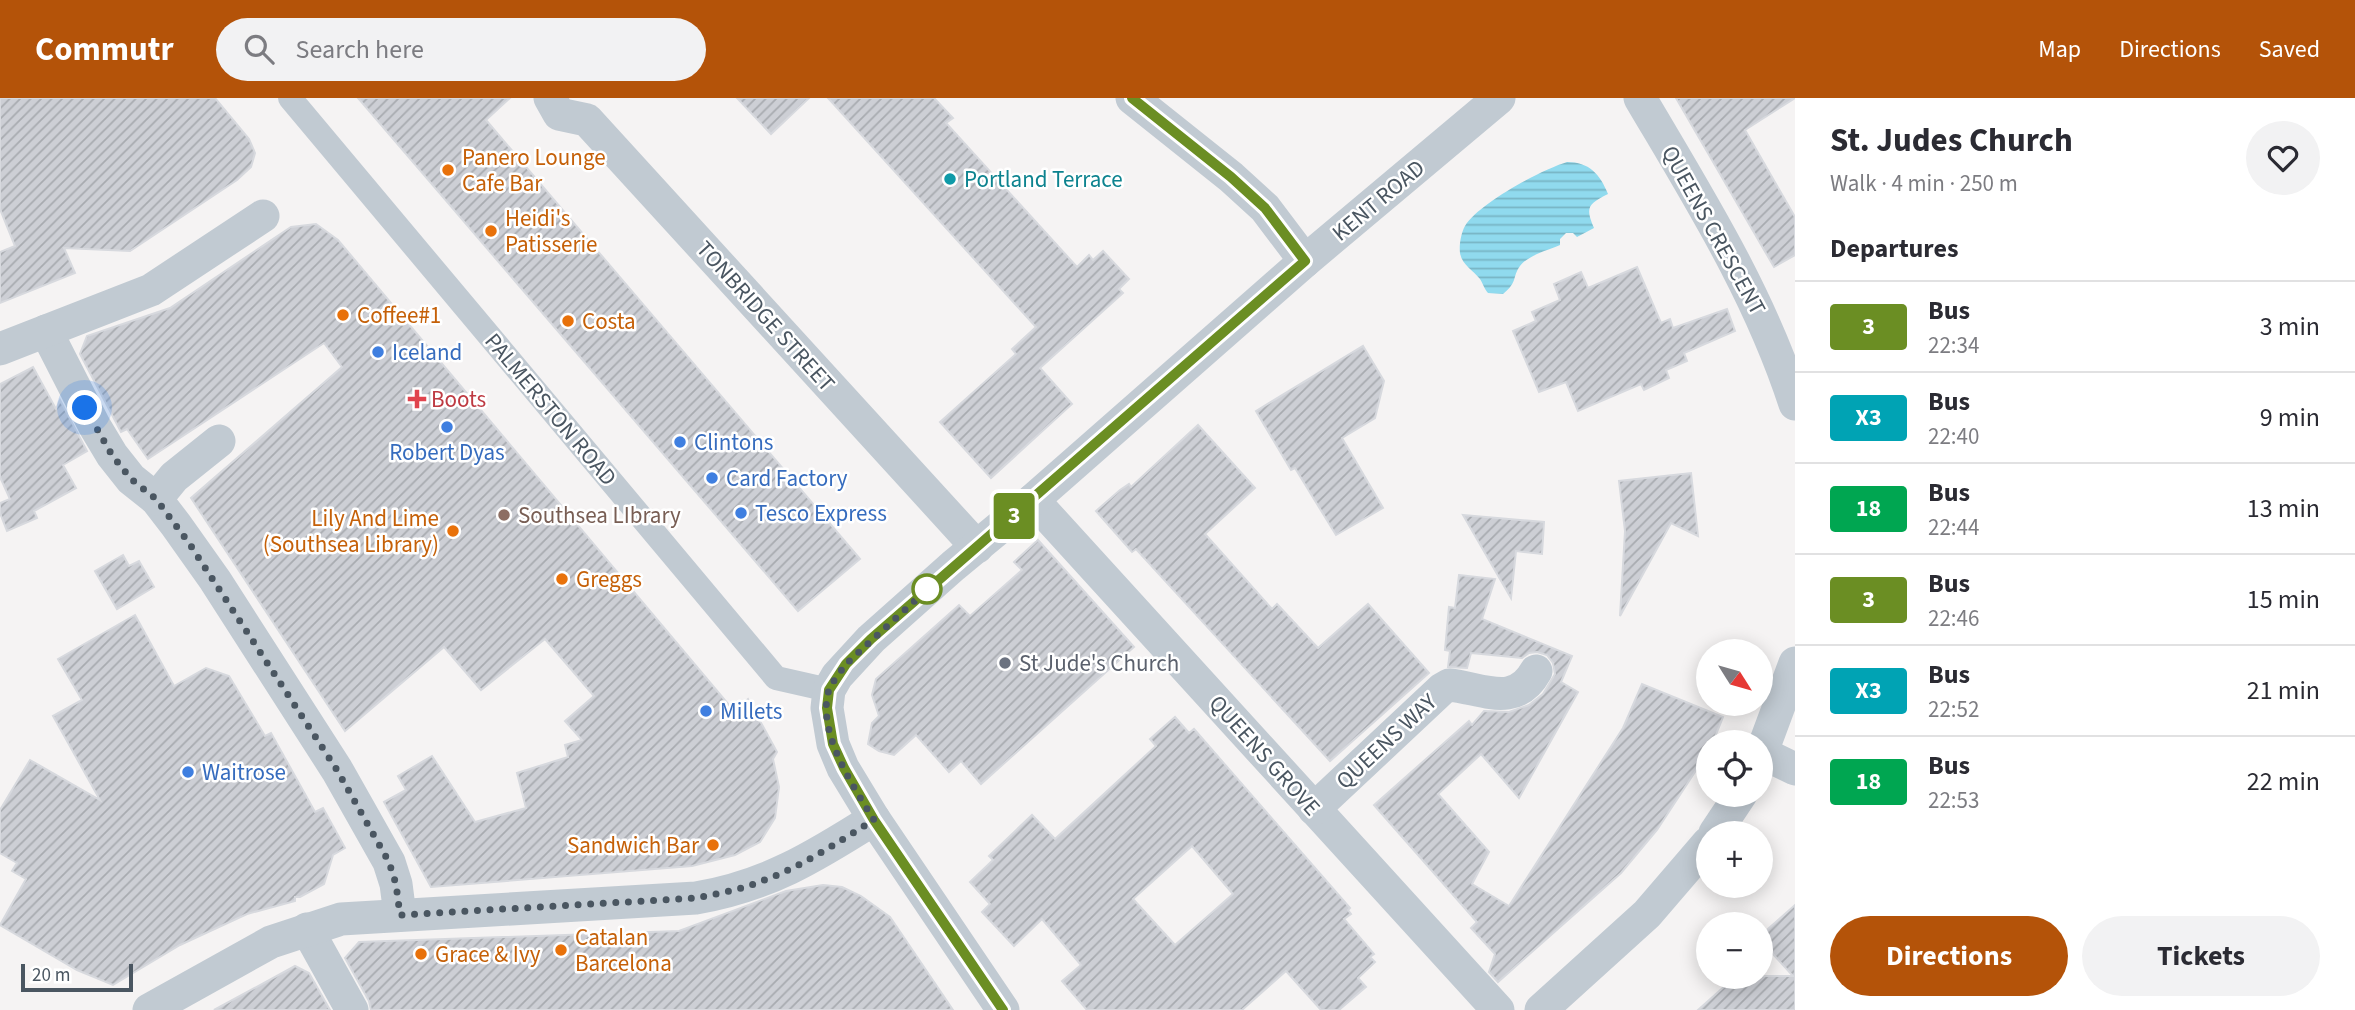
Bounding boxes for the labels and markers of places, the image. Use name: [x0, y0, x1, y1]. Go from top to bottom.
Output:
place label: Panero Lounge Cafe Bar: [462, 141, 606, 200]
marker: Panero Lounge Cafe Bar: [440, 162, 456, 178]
place label: Portland Terrace: [964, 163, 1123, 196]
marker: Portland Terrace: [942, 171, 958, 187]
place label: Heidi's Patisserie: [505, 202, 597, 261]
marker: Heidi's Patisserie: [483, 223, 499, 239]
place label: Coffee#1: [357, 299, 441, 332]
place label: Costa: [582, 305, 636, 338]
marker: Coffee#1: [335, 307, 351, 323]
marker: Costa: [560, 313, 576, 329]
place label: Iceland: [392, 336, 462, 369]
marker: Iceland: [370, 344, 386, 360]
place label: Boots: [431, 383, 486, 416]
marker: Boots: [409, 391, 425, 407]
marker: Robert Dyas: [439, 419, 455, 435]
place label: Clintons: [694, 426, 773, 459]
marker: Clintons: [672, 434, 688, 450]
place label: Robert Dyas: [389, 436, 505, 469]
place label: Card Factory: [726, 462, 848, 495]
marker: Card Factory: [704, 470, 720, 486]
place label: Tesco Express: [755, 497, 887, 530]
place label: Southsea LIbrary: [518, 499, 681, 532]
place label: Lily And Lime (Southsea Library): [263, 502, 439, 561]
marker: Tesco Express: [733, 505, 749, 521]
marker: Southsea LIbrary: [496, 507, 512, 523]
marker: Lily And Lime (Southsea Library): [445, 523, 461, 539]
place label: Greggs: [576, 563, 642, 596]
marker: Greggs: [554, 571, 570, 587]
unlabelled marker: [912, 574, 942, 604]
place label: St Jude's Church: [1019, 647, 1179, 680]
marker: St Jude's Church: [997, 655, 1013, 671]
place label: Millets: [720, 695, 782, 728]
marker: Millets: [698, 703, 714, 719]
place label: Waitrose: [202, 756, 286, 789]
marker: Waitrose: [180, 764, 196, 780]
place label: Sandwich Bar: [567, 829, 700, 862]
marker: Sandwich Bar: [705, 837, 721, 853]
place label: Catalan Barcelona: [575, 921, 672, 980]
place label: Grace & Ivy: [435, 938, 541, 971]
marker: Catalan Barcelona: [553, 942, 569, 958]
marker: Grace & Ivy: [413, 946, 429, 962]

